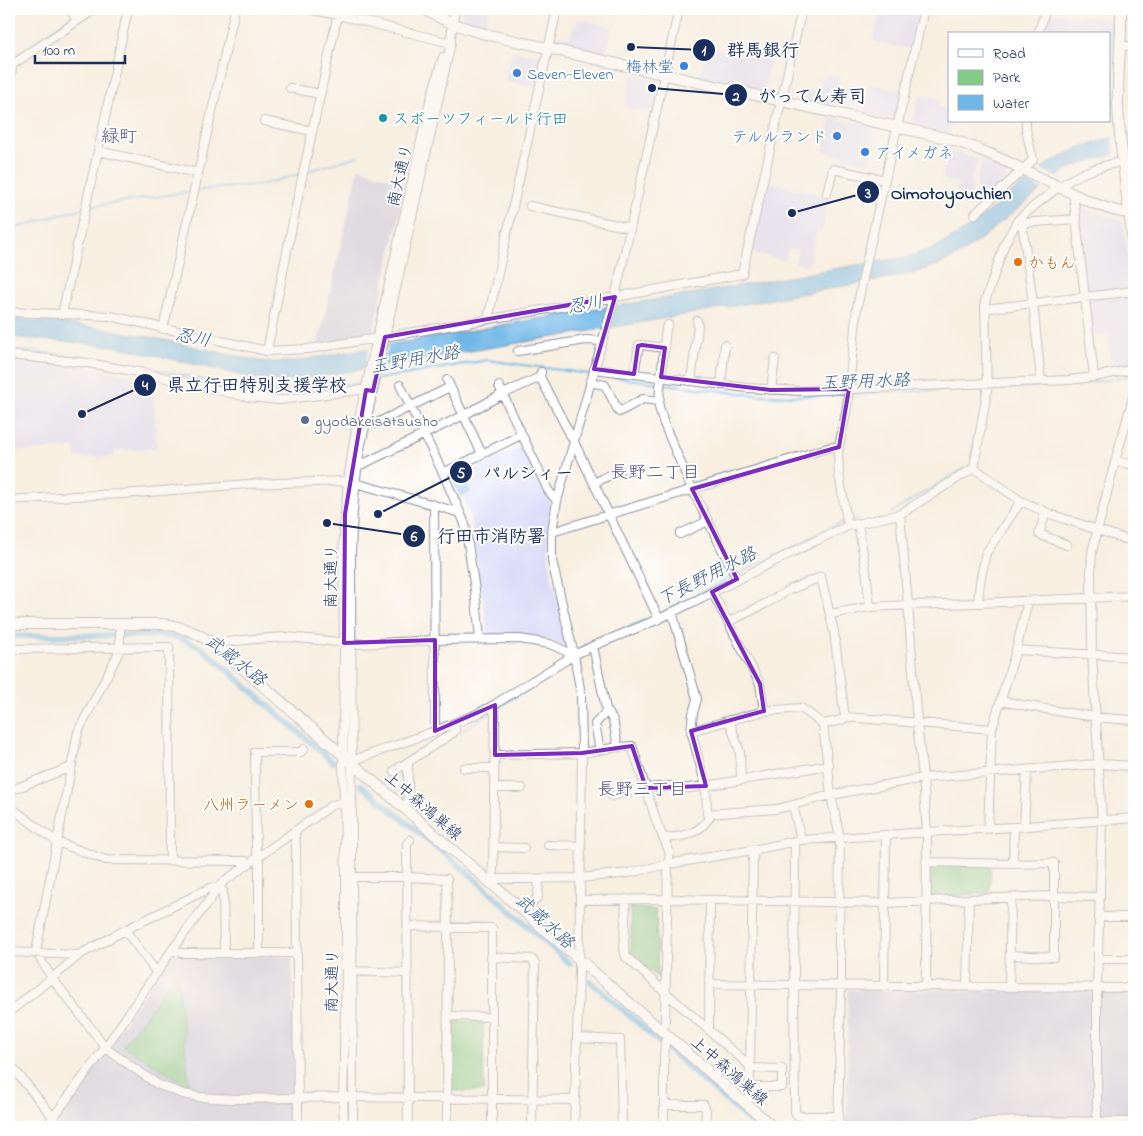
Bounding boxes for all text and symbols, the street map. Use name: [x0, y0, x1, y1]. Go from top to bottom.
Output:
scale bar: [35, 32, 125, 64]
legend: [948, 32, 1110, 122]
callout: 群馬銀行: [692, 34, 809, 67]
text: 群馬銀行: [727, 39, 799, 65]
text: 100 m: [42, 40, 75, 62]
text: 1: [702, 40, 707, 62]
text: Road: [993, 43, 1026, 65]
place label: 梅林堂: [626, 56, 674, 80]
marker: 梅林堂: [678, 60, 690, 72]
place label: Seven-Eleven: [527, 63, 614, 87]
marker: Seven-Eleven: [511, 67, 523, 79]
text: Park: [993, 67, 1021, 89]
callout: がってん寿司: [723, 79, 876, 112]
text: がってん寿司: [758, 85, 866, 111]
text: 2: [731, 86, 740, 108]
text: Water: [993, 93, 1029, 115]
place label: スポーツフィールド行田: [393, 108, 568, 132]
marker: スポーツフィールド行田: [377, 112, 389, 124]
district label: 緑町: [101, 125, 137, 151]
place label: テルルランド: [732, 126, 827, 150]
marker: テルルランド: [831, 130, 843, 142]
street label: 南大通り: [382, 142, 420, 209]
place label: アイメガネ: [875, 142, 953, 166]
marker: アイメガネ: [859, 146, 871, 158]
callout: Oimotoyouchien: [856, 176, 1021, 209]
text: Oimotoyouchien: [891, 182, 1011, 209]
text: 3: [864, 183, 871, 205]
place label: かもん: [1028, 252, 1076, 276]
marker: かもん: [1012, 256, 1024, 268]
water label: 忍川: [565, 290, 606, 322]
water label: 忍川: [172, 322, 213, 355]
water label: 玉野用水路: [369, 340, 463, 382]
water label: 玉野用水路: [820, 368, 911, 398]
callout: 県立行田特別支援学校: [132, 369, 357, 402]
text: 県立行田特別支援学校: [167, 374, 347, 400]
text: 4: [141, 375, 149, 397]
place label: gyodakeisatsusho: [314, 410, 438, 434]
marker: gyodakeisatsusho: [299, 414, 311, 426]
callout: パルシィー: [448, 456, 583, 489]
district label: 長野二丁目: [610, 461, 700, 487]
text: パルシィー: [483, 462, 573, 488]
text: 5: [457, 463, 466, 485]
callout: 行田市消防署: [402, 519, 555, 552]
text: 行田市消防署: [437, 525, 545, 551]
text: 6: [410, 526, 418, 548]
water label: 下長野用水路: [654, 541, 763, 614]
street label: 南大通り: [320, 544, 344, 608]
water label: 武蔵水路: [198, 629, 272, 695]
street label: 上中森鴻巣線: [379, 766, 467, 847]
district label: 長野三丁目: [597, 778, 687, 804]
place label: 八州ラーメン: [203, 794, 299, 818]
marker: 八州ラーメン: [303, 798, 315, 810]
water label: 武蔵水路: [508, 889, 580, 957]
street label: 南大通り: [320, 949, 346, 1013]
street label: 上中森鴻巣線: [685, 1031, 773, 1112]

